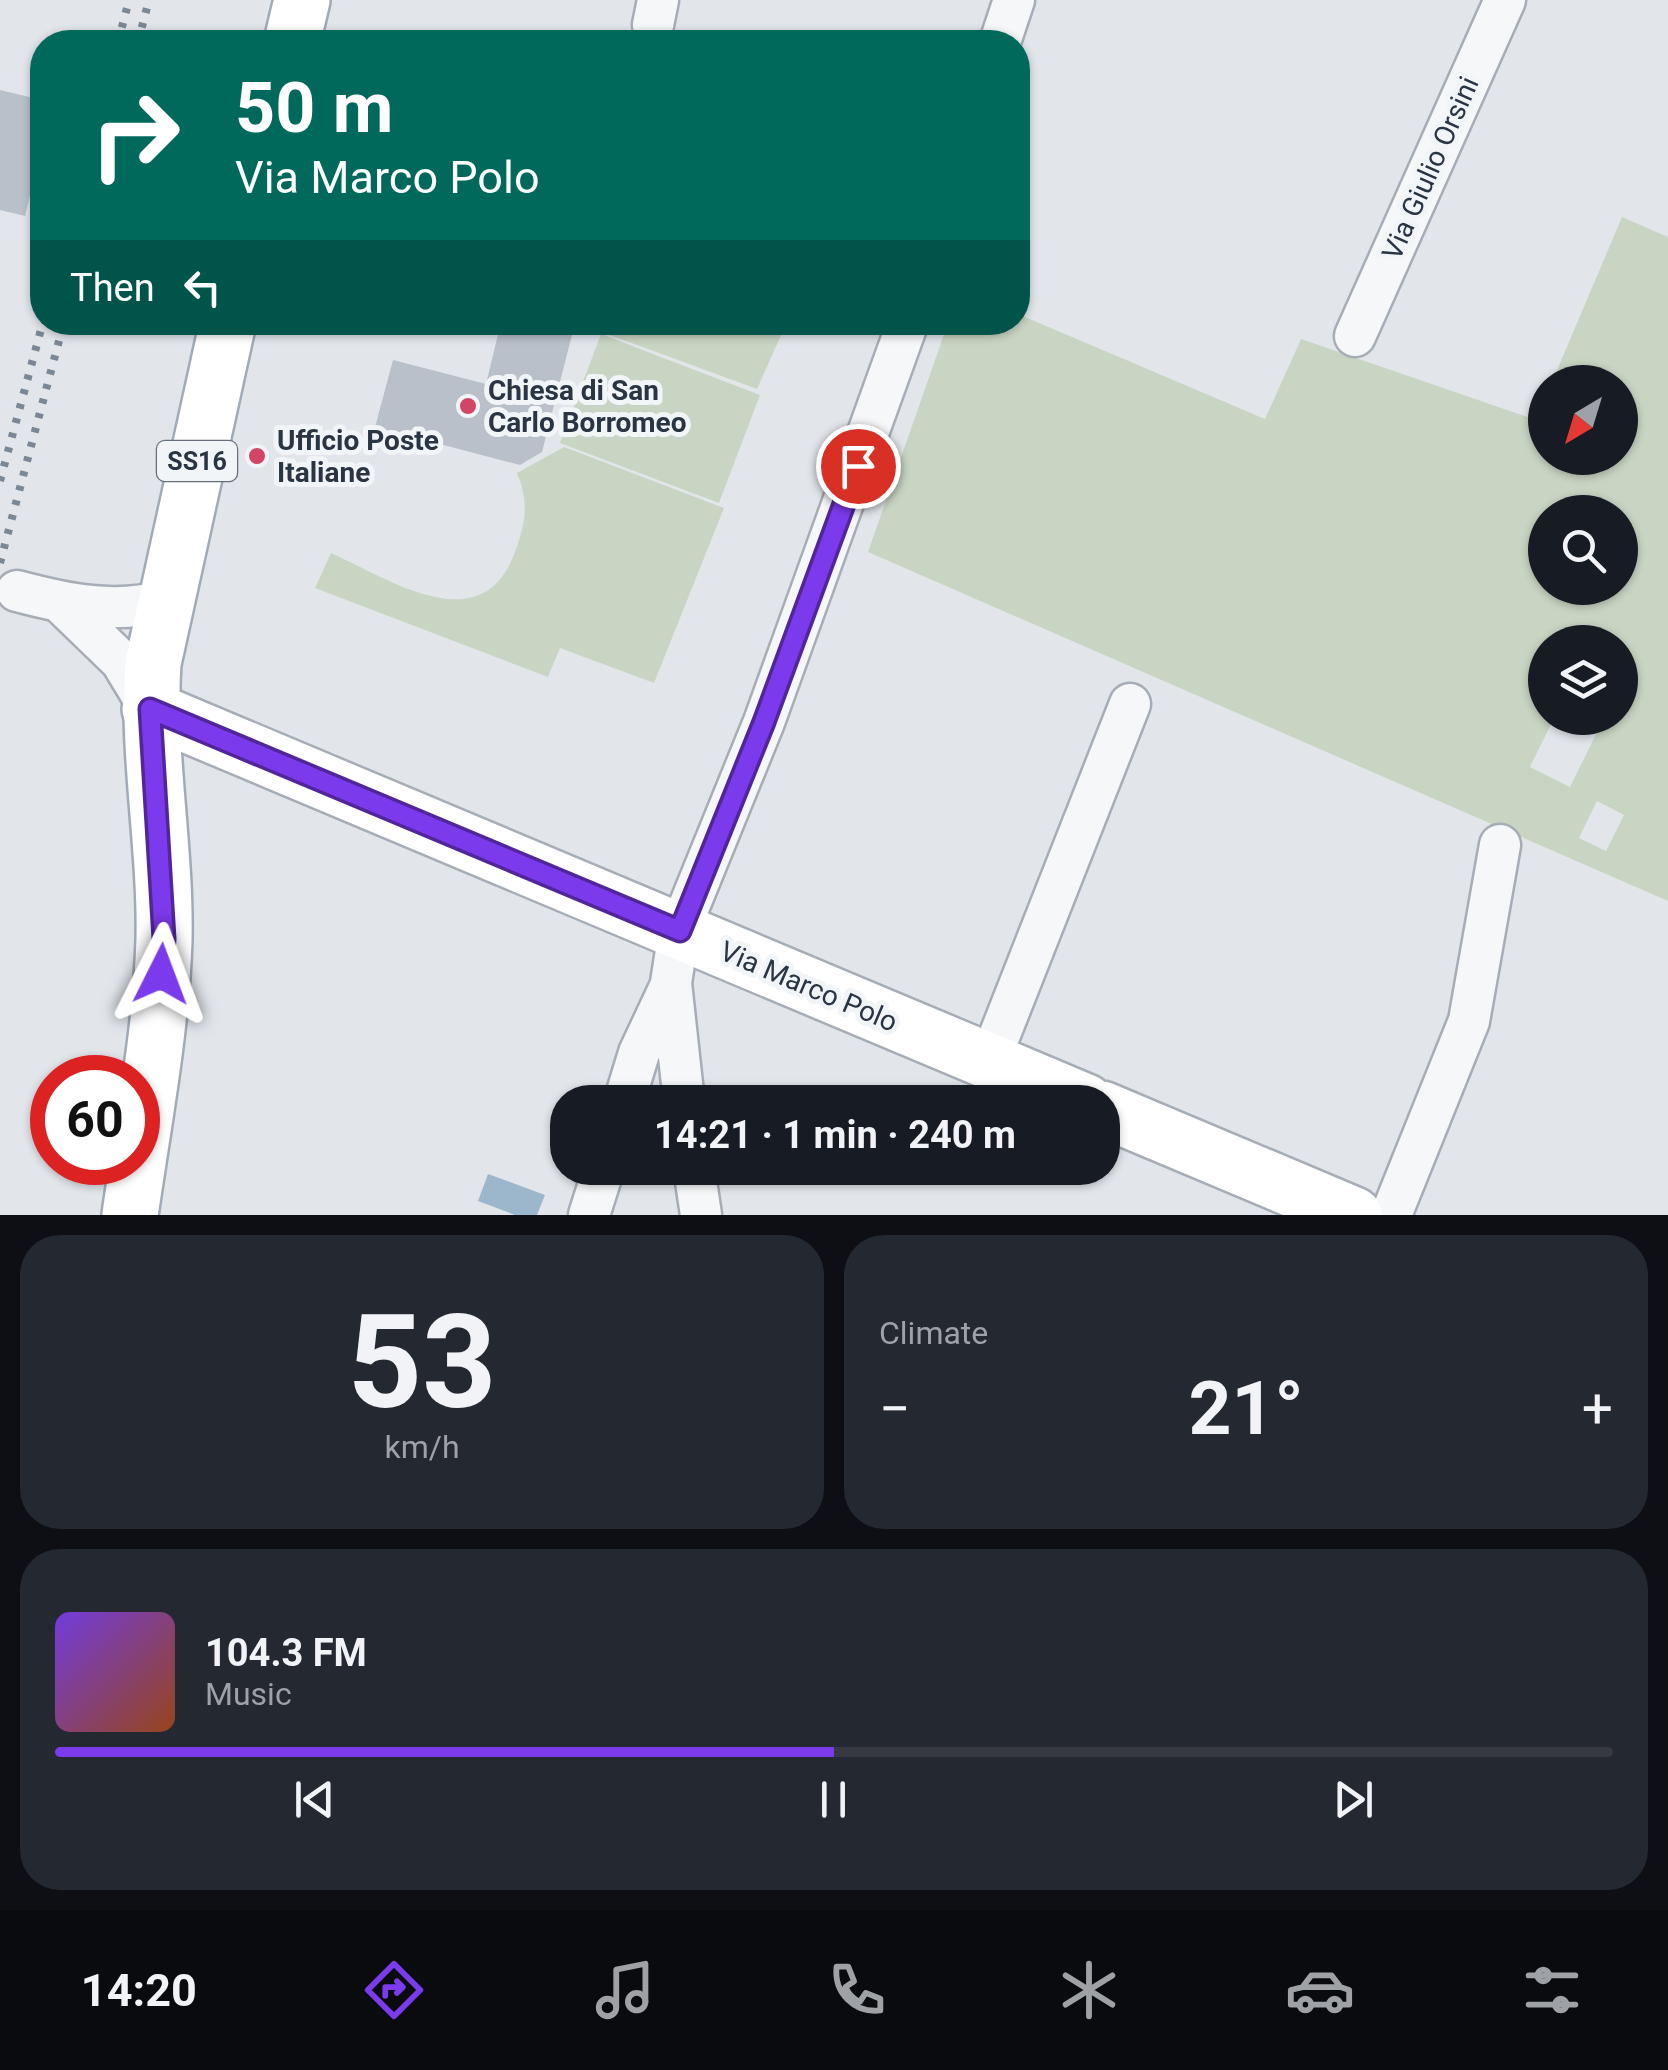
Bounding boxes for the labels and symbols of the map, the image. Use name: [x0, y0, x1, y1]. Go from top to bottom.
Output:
street label: Via Giulio Orsini: [1375, 72, 1486, 265]
north arrow: [1528, 365, 1638, 475]
place label: Chiesa di San Carlo Borromeo: [488, 374, 686, 439]
marker: Chiesa di San Carlo Borromeo: [457, 395, 479, 417]
place label: Ufficio Poste Italiane: [277, 424, 439, 489]
pin: [816, 424, 901, 509]
road number: SS16: [157, 441, 237, 481]
marker: Ufficio Poste Italiane: [246, 445, 268, 467]
position arrow: [109, 922, 213, 1026]
street label: Via Marco Polo: [715, 934, 902, 1039]
speed limit sign: 60: [30, 1055, 160, 1185]

